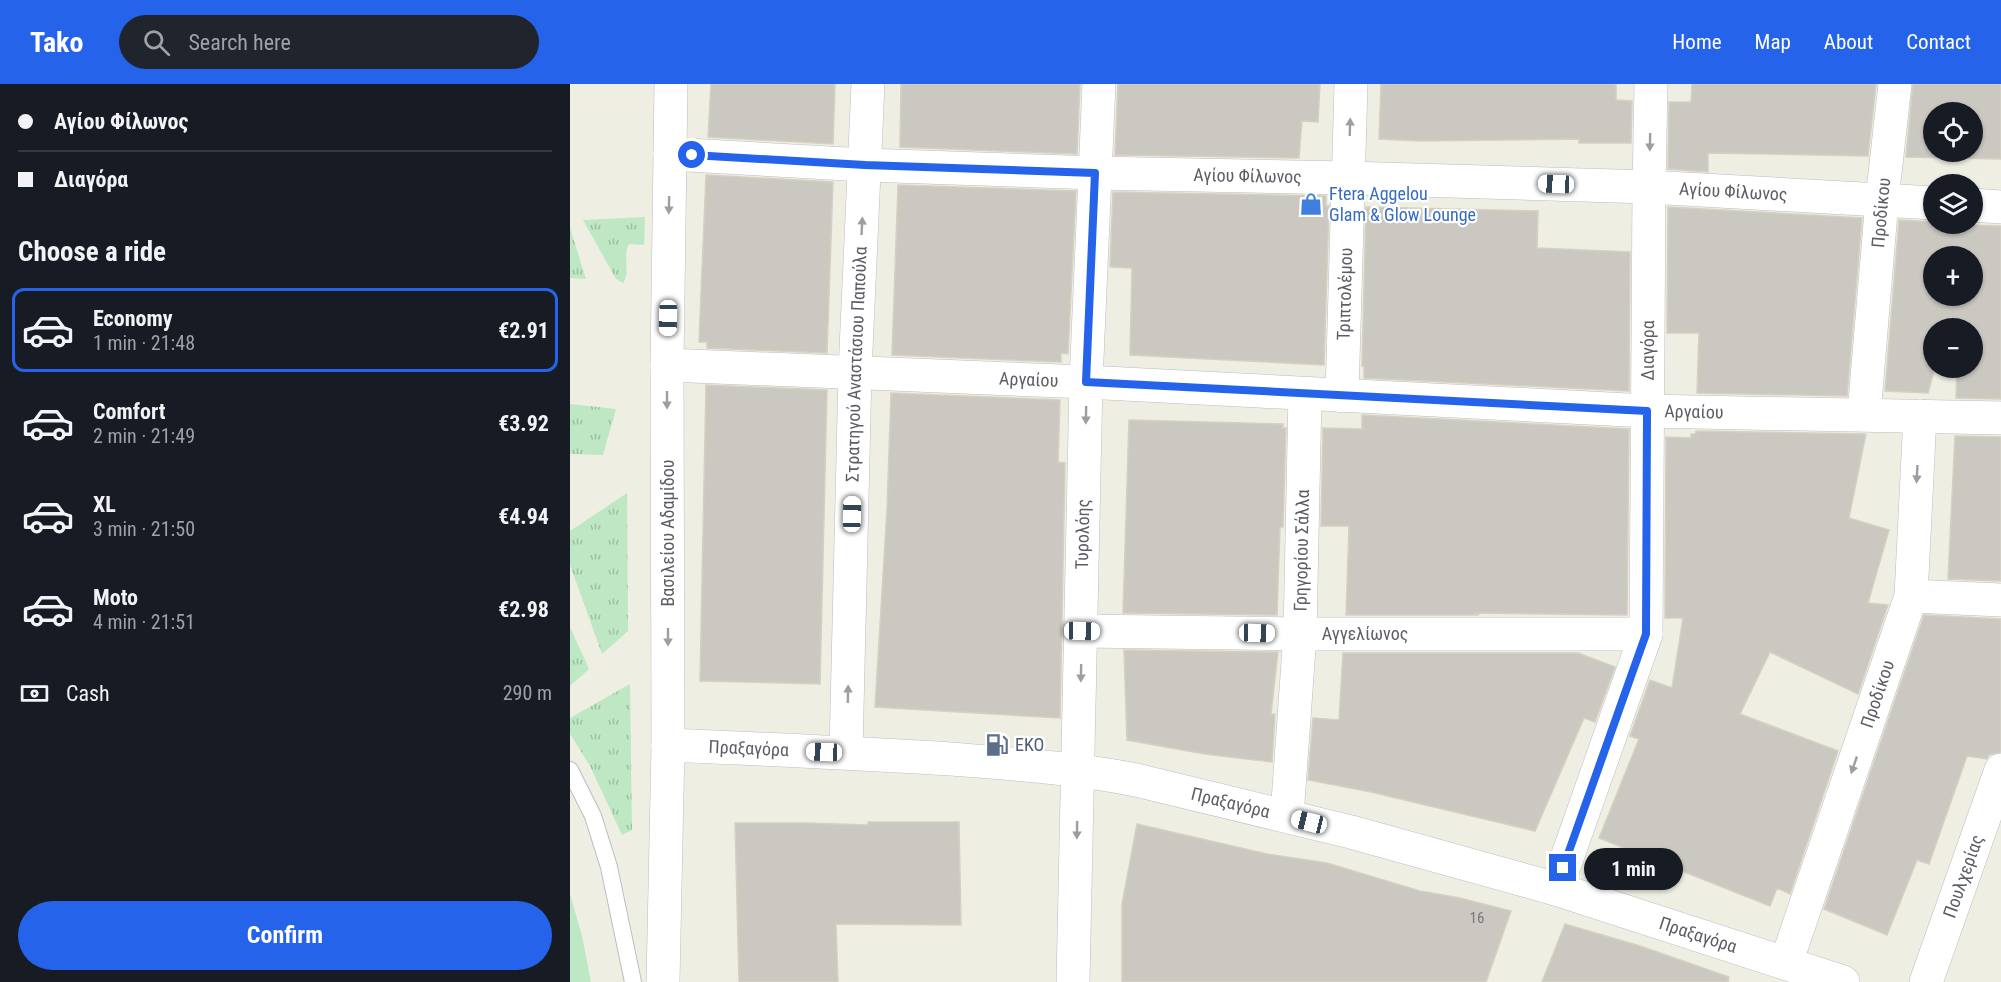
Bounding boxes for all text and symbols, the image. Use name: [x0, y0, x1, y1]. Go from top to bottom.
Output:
search box: [119, 15, 539, 69]
text: Tako: [30, 26, 83, 59]
icon: search: [140, 26, 173, 59]
text: Search here: [188, 30, 291, 55]
text: Home: [1672, 30, 1722, 54]
text: Map: [1755, 30, 1791, 54]
text: About: [1824, 30, 1873, 54]
text: Contact: [1906, 30, 1971, 54]
map controls: [1923, 102, 1983, 378]
button: locate: [1923, 102, 1983, 162]
text: Αγίου Φίλωνος: [54, 109, 188, 134]
one-way arrow: [1345, 118, 1354, 137]
one-way arrow: [1645, 133, 1654, 152]
route start: [678, 141, 705, 168]
street label: Αγίου Φίλωνος: [1193, 164, 1302, 187]
text: Διαγόρα: [54, 167, 128, 192]
car: [1538, 174, 1574, 194]
button: layers: [1923, 174, 1983, 234]
street label: Προδίκου: [1867, 177, 1894, 249]
street label: Αγίου Φίλωνος: [1679, 178, 1788, 205]
place label: Ftera Aggelou Glam & Glow Lounge: [1329, 183, 1476, 225]
shop icon: Ftera Aggelou Glam & Glow Lounge: [1298, 191, 1324, 217]
one-way arrow: [664, 196, 674, 215]
one-way arrow: [857, 217, 866, 236]
text: Choose a ride: [18, 236, 166, 268]
street label: Στρατηγού Αναστάσιου Παπούλα: [841, 246, 871, 482]
button: +: [1923, 246, 1983, 306]
street label: Τριπτολέμου: [1333, 247, 1356, 341]
car: [659, 300, 677, 336]
icon: car: [21, 303, 75, 357]
text: Economy: [93, 306, 173, 331]
text: €2.91: [498, 318, 549, 343]
button: −: [1923, 318, 1983, 378]
street label: Διαγόρα: [1637, 320, 1658, 381]
text: 1 min · 21:48: [93, 331, 195, 355]
street label: Αργαίου: [999, 367, 1059, 391]
one-way arrow: [662, 391, 672, 410]
icon: car: [21, 396, 75, 450]
text: Comfort: [93, 399, 166, 424]
street label: Αργαίου: [1664, 400, 1724, 423]
one-way arrow: [1081, 406, 1090, 425]
text: €3.92: [498, 411, 549, 436]
text: 2 min · 21:49: [93, 424, 195, 448]
street label: Βασιλείου Αδαμίδου: [657, 459, 678, 607]
one-way arrow: [1912, 465, 1922, 484]
icon: car: [21, 489, 75, 543]
street label: Γρηγορίου Σάλλα: [1289, 489, 1313, 612]
text: XL: [93, 492, 116, 517]
car: [843, 496, 861, 532]
street label: Τυρολόης: [1071, 499, 1093, 570]
text: €4.94: [498, 504, 549, 529]
text: 3 min · 21:50: [93, 517, 195, 541]
icon: car: [21, 582, 75, 636]
text: Moto: [93, 585, 138, 610]
text: €2.98: [498, 597, 549, 622]
text: 4 min · 21:51: [93, 610, 195, 634]
car: [1064, 622, 1100, 640]
street label: Αγγελίωνος: [1322, 623, 1408, 644]
car: [1239, 624, 1275, 642]
one-way arrow: [663, 628, 673, 647]
street label: Προδίκου: [1856, 657, 1898, 731]
one-way arrow: [1076, 664, 1085, 683]
icon: cash: [18, 677, 51, 710]
text: Cash: [66, 681, 110, 706]
text: 290 m: [503, 681, 552, 705]
one-way arrow: [843, 684, 852, 703]
fuel station icon: EKO: [984, 732, 1010, 758]
place label: EKO: [1015, 734, 1044, 755]
street label: Πραξαγόρα: [708, 736, 790, 760]
car: [806, 742, 842, 762]
one-way arrow: [1848, 756, 1858, 774]
street label: Πραξαγόρα: [1189, 783, 1272, 822]
car: [1289, 809, 1329, 835]
one-way arrow: [1072, 820, 1082, 839]
street label: Πουλχερίας: [1939, 832, 1987, 921]
callout: 1 min: [1584, 847, 1683, 889]
route end: [1549, 854, 1576, 881]
text: 1 min: [1611, 857, 1656, 881]
button: Confirm: [18, 901, 552, 970]
house number: 16: [1470, 909, 1484, 927]
street label: Πραξαγόρα: [1657, 912, 1740, 957]

